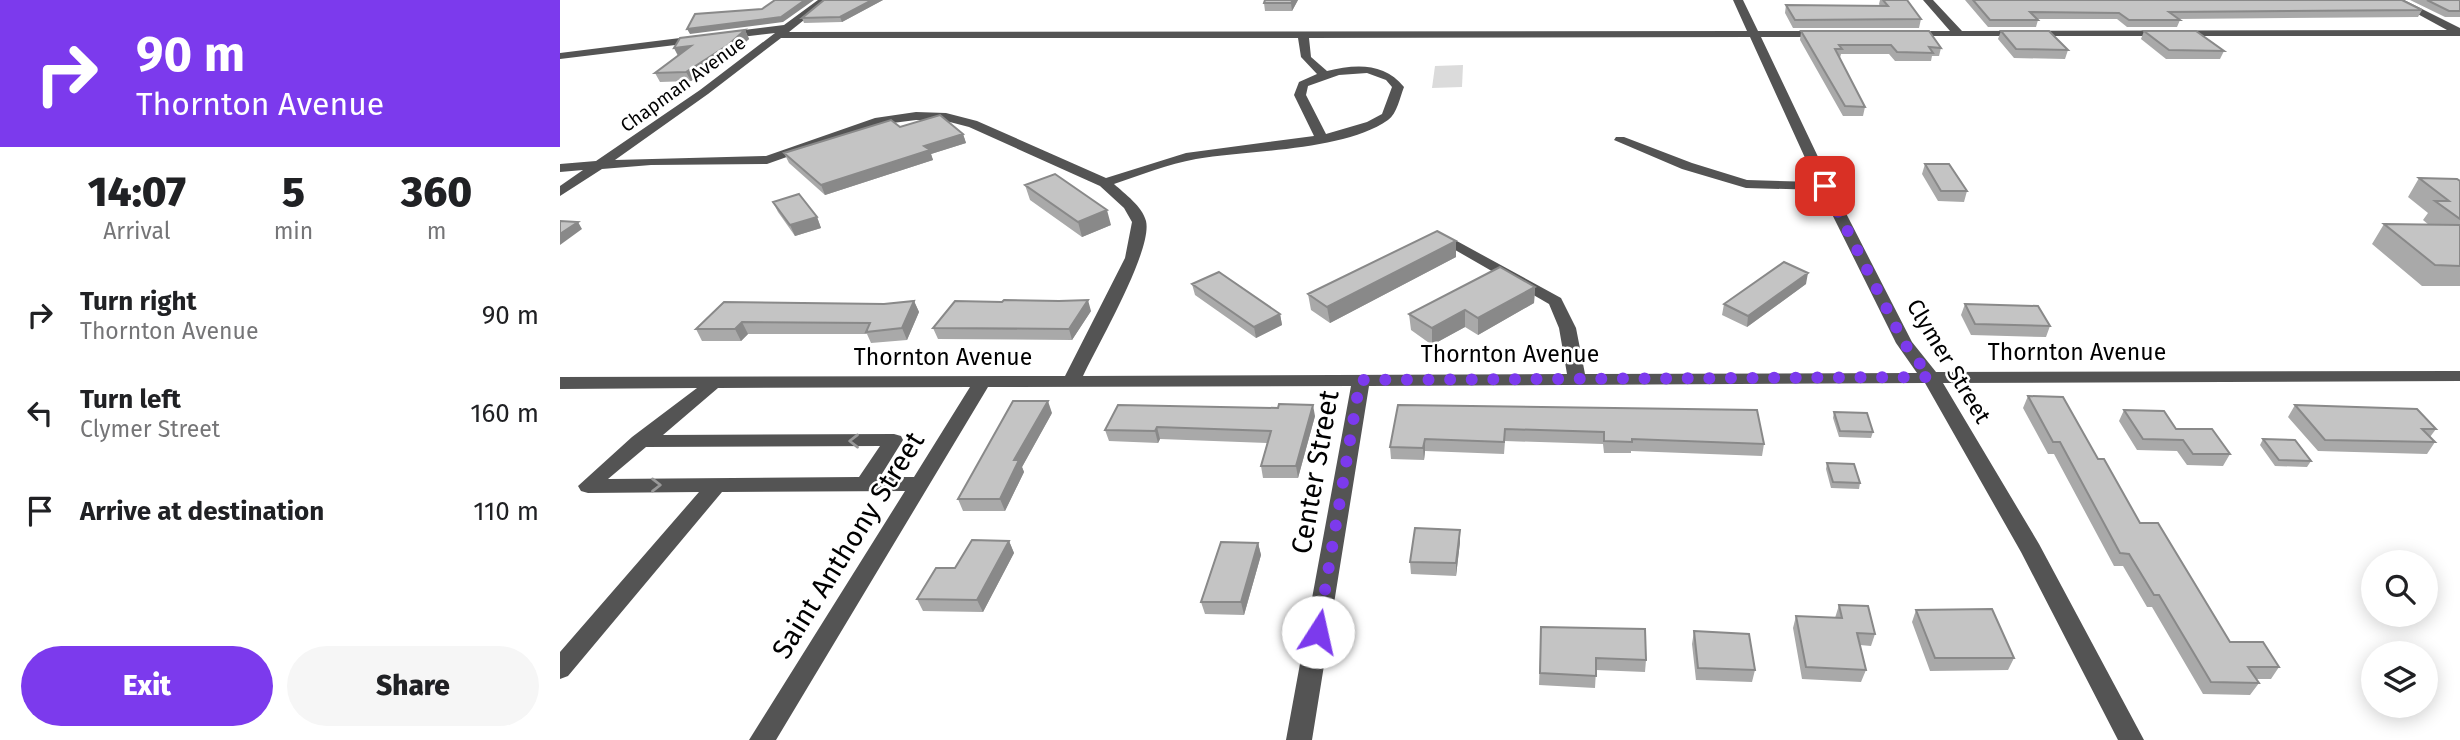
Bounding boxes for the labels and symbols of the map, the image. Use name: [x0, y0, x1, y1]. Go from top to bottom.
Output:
street label: Chapman Avenue: [616, 31, 750, 137]
pin: [1795, 156, 1855, 216]
street label: Clymer Street: [1901, 294, 1997, 429]
street label: Thornton Avenue: [1988, 338, 2166, 366]
street label: Thornton Avenue: [1421, 340, 1599, 368]
street label: Thornton Avenue: [854, 343, 1032, 371]
street label: Center Street: [1284, 387, 1346, 557]
street label: Saint Anthony Street: [765, 425, 932, 664]
one-way arrow: [849, 433, 859, 449]
one-way arrow: [652, 477, 662, 493]
position arrow: [1281, 595, 1355, 669]

